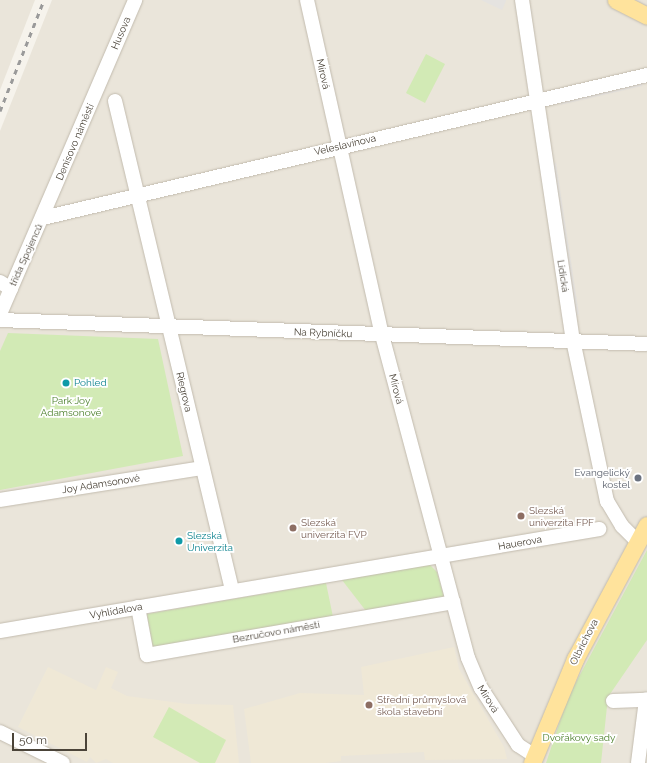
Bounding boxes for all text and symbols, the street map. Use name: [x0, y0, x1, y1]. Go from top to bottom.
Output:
street label: Husova: [109, 15, 133, 51]
street label: Mírová: [314, 58, 332, 90]
street label: Denisovo náměstí: [53, 102, 97, 182]
street label: Veleslavínova: [313, 132, 377, 158]
street label: třída Spojenců: [7, 222, 45, 288]
street label: Lidická: [555, 259, 571, 293]
street label: Na Rybníčku: [294, 326, 352, 340]
street label: Riegrova: [174, 371, 194, 413]
street label: Mírová: [386, 373, 406, 405]
place label: Pohled: [74, 377, 107, 389]
marker: Pohled: [61, 378, 71, 388]
park label: Park Joy Adamsonové: [41, 394, 101, 418]
place label: Evangelický kostel: [574, 466, 630, 490]
street label: Joy Adamsonové: [61, 472, 141, 496]
marker: Evangelický kostel: [633, 473, 643, 483]
place label: Slezská univerzita FPF: [529, 504, 594, 528]
marker: Slezská univerzita FPF: [516, 511, 526, 521]
place label: Slezská univerzita FVP: [301, 516, 367, 540]
marker: Slezská univerzita FVP: [288, 523, 298, 533]
place label: Slezská Univerzita: [187, 529, 233, 552]
street label: Hauerova: [497, 533, 543, 553]
marker: Slezská Univerzita: [174, 536, 184, 546]
street label: Vyhlídalova: [89, 600, 143, 622]
street label: Olbrichova: [567, 617, 601, 667]
street label: Bezručovo náměstí: [231, 618, 321, 646]
street label: Mírová: [475, 683, 501, 715]
place label: Střední průmyslová škola stavební: [377, 693, 466, 716]
marker: Střední průmyslová škola stavební: [364, 700, 374, 710]
scale bar: [14, 725, 89, 751]
park label: Dvořákovy sady: [542, 732, 616, 744]
text: 50 m: [19, 733, 47, 747]

